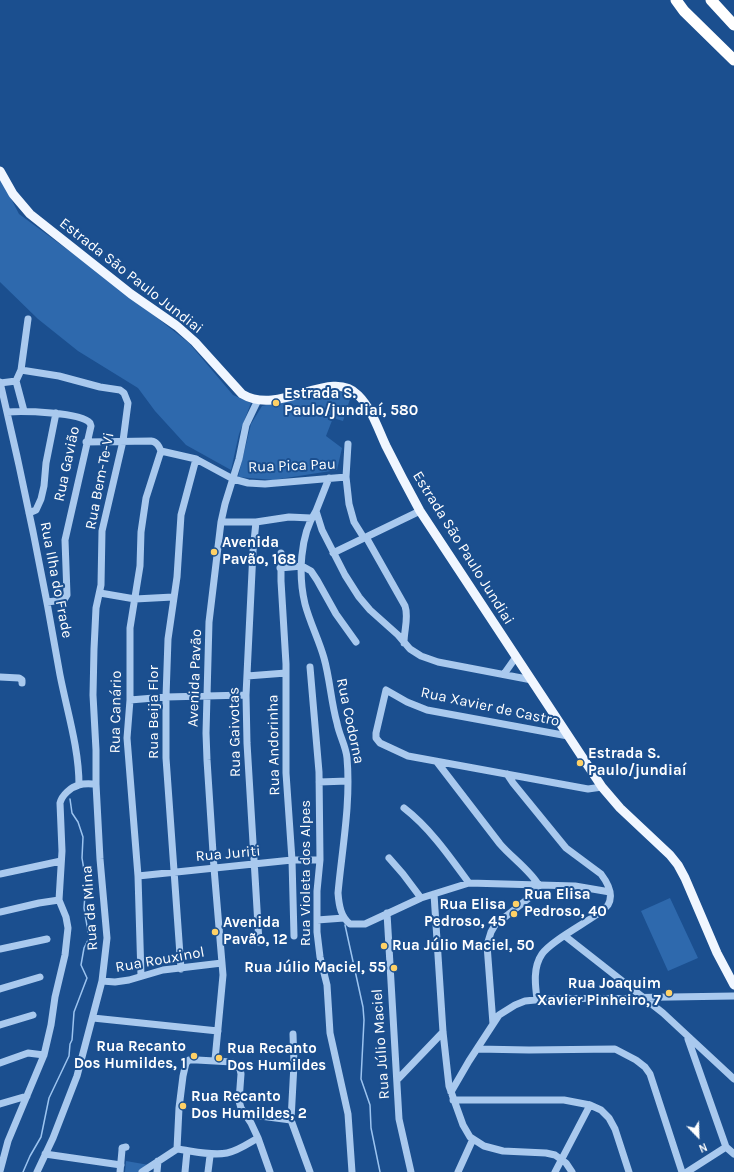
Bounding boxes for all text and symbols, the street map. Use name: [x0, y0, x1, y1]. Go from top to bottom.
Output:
street label: Estrada São Paulo Jundiai: [56, 214, 206, 338]
place label: Estrada S. Paulo/jundiaí, 580: [284, 385, 418, 420]
marker: Estrada S. Paulo/jundiaí, 580: [271, 398, 281, 408]
street label: Rua Gavião: [50, 425, 84, 503]
street label: Rua Bem-Te-Vi: [82, 431, 118, 531]
street label: Rua Pica Pau: [248, 455, 336, 477]
street label: Estrada São Paulo Jundiai: [408, 468, 518, 628]
street label: Rua Ilha do Frade: [36, 520, 76, 640]
place label: Avenida Pavão, 168: [222, 534, 296, 569]
marker: Avenida Pavão, 168: [209, 547, 219, 557]
street label: Avenida Pavão: [184, 629, 206, 727]
street label: Rua Beija Flor: [145, 665, 163, 759]
street label: Rua Canário: [106, 670, 126, 754]
street label: Rua Codorna: [332, 676, 368, 766]
street label: Rua Xavier de Castro: [419, 683, 561, 731]
street label: Rua Gaivotas: [225, 687, 245, 777]
street label: Rua Andorinha: [264, 694, 284, 796]
place label: Estrada S. Paulo/jundiaí: [588, 745, 687, 780]
marker: Estrada S. Paulo/jundiaí: [575, 758, 585, 768]
street label: Rua Violeta dos Alpes: [297, 800, 315, 946]
street label: Rua Juriti: [195, 842, 261, 866]
street label: Rua da Mina: [78, 865, 102, 951]
place label: Rua Elisa Pedroso, 40: [524, 886, 607, 921]
place label: Rua Elisa Pedroso, 45: [424, 896, 506, 931]
marker: Rua Elisa Pedroso, 40: [511, 899, 521, 909]
marker: Rua Elisa Pedroso, 45: [509, 909, 519, 919]
place label: Avenida Pavão, 12: [223, 914, 288, 949]
marker: Avenida Pavão, 12: [210, 927, 220, 937]
place label: Rua Júlio Maciel, 50: [392, 937, 535, 955]
marker: Rua Júlio Maciel, 50: [379, 941, 389, 951]
street label: Rua Rouxinol: [114, 943, 206, 977]
place label: Rua Júlio Maciel, 55: [244, 959, 386, 977]
marker: Rua Júlio Maciel, 55: [389, 963, 399, 973]
place label: Rua Joaquim Xavier Pinheiro, 7: [537, 975, 661, 1010]
street label: Rua Júlio Maciel: [368, 988, 394, 1100]
marker: Rua Joaquim Xavier Pinheiro, 7: [664, 988, 674, 998]
place label: Rua Recanto Dos Humildes, 1: [74, 1038, 186, 1073]
place label: Rua Recanto Dos Humildes: [227, 1040, 326, 1075]
marker: Rua Recanto Dos Humildes, 1: [189, 1051, 199, 1061]
marker: Rua Recanto Dos Humildes: [214, 1053, 224, 1063]
place label: Rua Recanto Dos Humildes, 2: [191, 1088, 307, 1123]
marker: Rua Recanto Dos Humildes, 2: [178, 1101, 188, 1111]
north arrow: [678, 1116, 718, 1156]
text: N: [697, 1140, 709, 1155]

